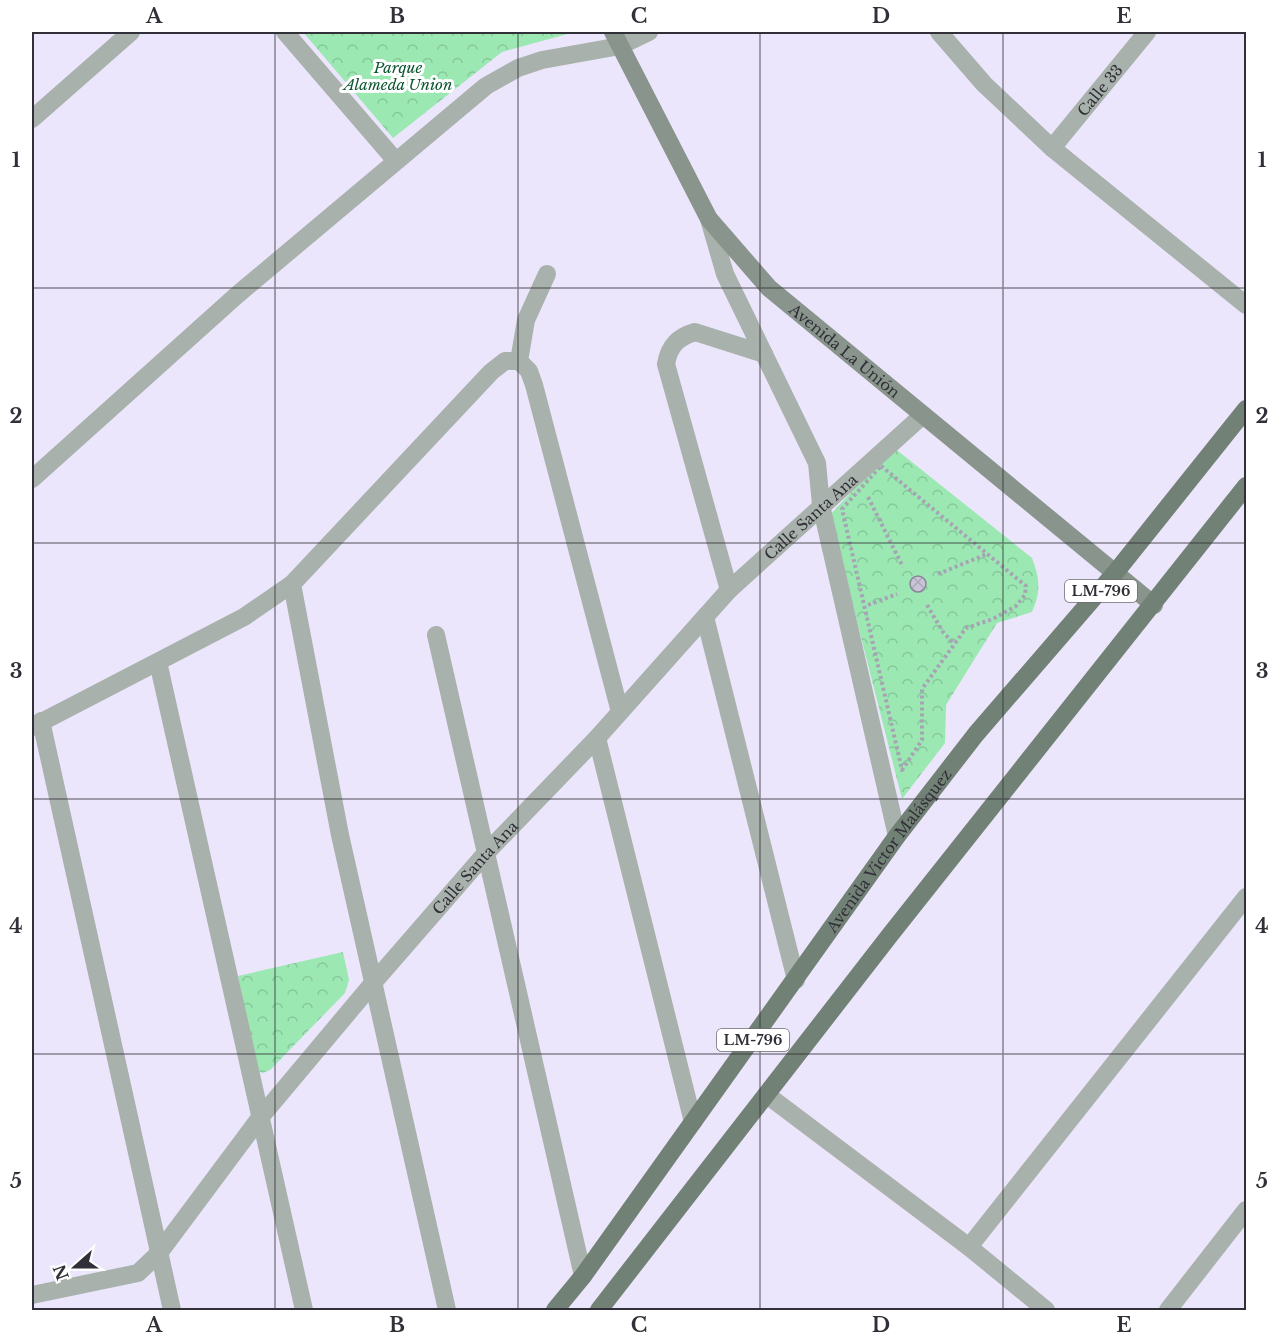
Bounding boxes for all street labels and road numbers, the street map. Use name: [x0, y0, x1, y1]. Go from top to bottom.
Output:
street label: Calle 33: [1073, 60, 1126, 120]
street label: Avenida La Unión: [785, 299, 904, 402]
street label: Calle Santa Ana: [760, 469, 862, 563]
road number: LM-796: [1065, 580, 1137, 602]
street label: Avenida Victor Malásquez: [821, 765, 955, 937]
street label: Calle Santa Ana: [428, 816, 522, 918]
road number: LM-796: [717, 1029, 789, 1051]

